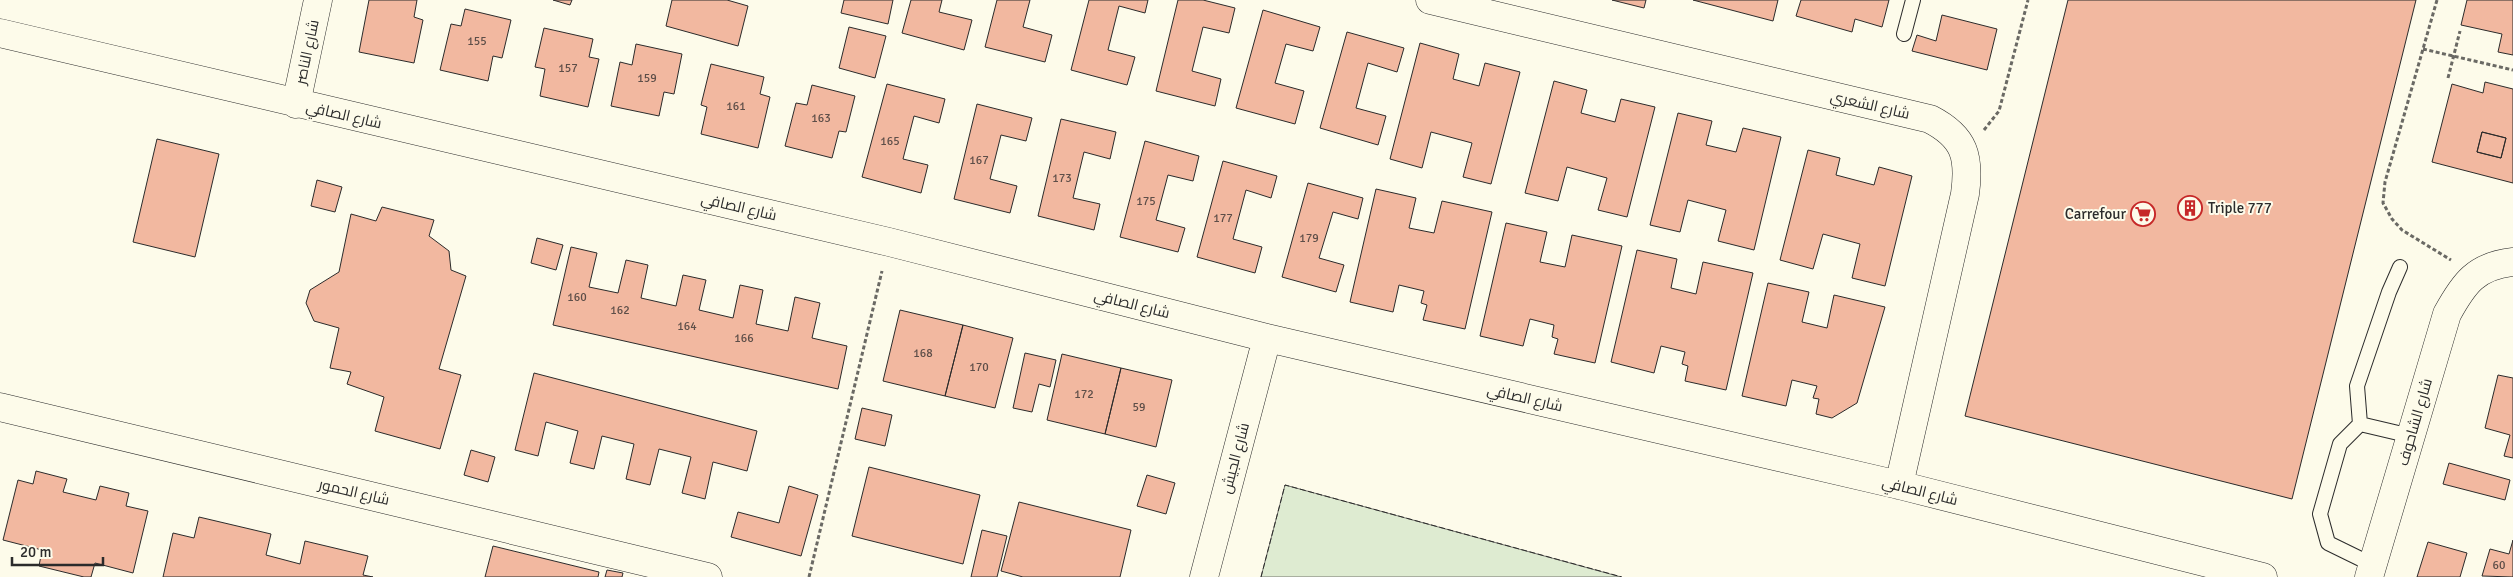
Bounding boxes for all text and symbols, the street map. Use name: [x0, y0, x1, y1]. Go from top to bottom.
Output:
street label: شارع الناصر: [291, 18, 325, 87]
house number: 155: [467, 34, 487, 49]
house number: 157: [558, 61, 578, 76]
house number: 159: [637, 71, 657, 86]
street label: شارع الشعري: [1828, 87, 1911, 126]
street label: شارع الصافي: [304, 98, 384, 135]
house number: 161: [726, 99, 746, 114]
house number: 163: [811, 111, 831, 126]
house number: 165: [880, 134, 900, 149]
house number: 167: [969, 153, 989, 168]
house number: 173: [1052, 171, 1072, 186]
street label: شارع الصافي: [699, 190, 779, 227]
house number: 175: [1136, 194, 1156, 209]
building icon: Triple 777: [2177, 195, 2203, 221]
place label: Triple 777: [2208, 199, 2272, 217]
supermarket icon: Carrefour: [2130, 201, 2156, 227]
place label: Carrefour: [2065, 205, 2126, 223]
house number: 177: [1213, 211, 1233, 226]
house number: 179: [1299, 231, 1319, 246]
street label: شارع الصافي: [1092, 286, 1172, 325]
house number: 160: [567, 290, 587, 305]
house number: 162: [610, 303, 630, 318]
house number: 164: [677, 319, 697, 334]
house number: 166: [734, 331, 754, 346]
house number: 168: [913, 346, 933, 361]
house number: 170: [969, 360, 989, 375]
street label: شارع الشاحوف: [2394, 376, 2438, 468]
street label: شارع الصافي: [1485, 381, 1565, 418]
house number: 172: [1074, 387, 1094, 402]
house number: 59: [1133, 400, 1145, 415]
street label: شارع الجيش: [1217, 421, 1255, 496]
street label: شارع الصافي: [1880, 473, 1960, 512]
street label: شارع الحمور: [315, 475, 391, 511]
scale bar: [12, 534, 104, 566]
text: 20 m: [20, 543, 51, 561]
house number: 60: [2493, 558, 2505, 573]

